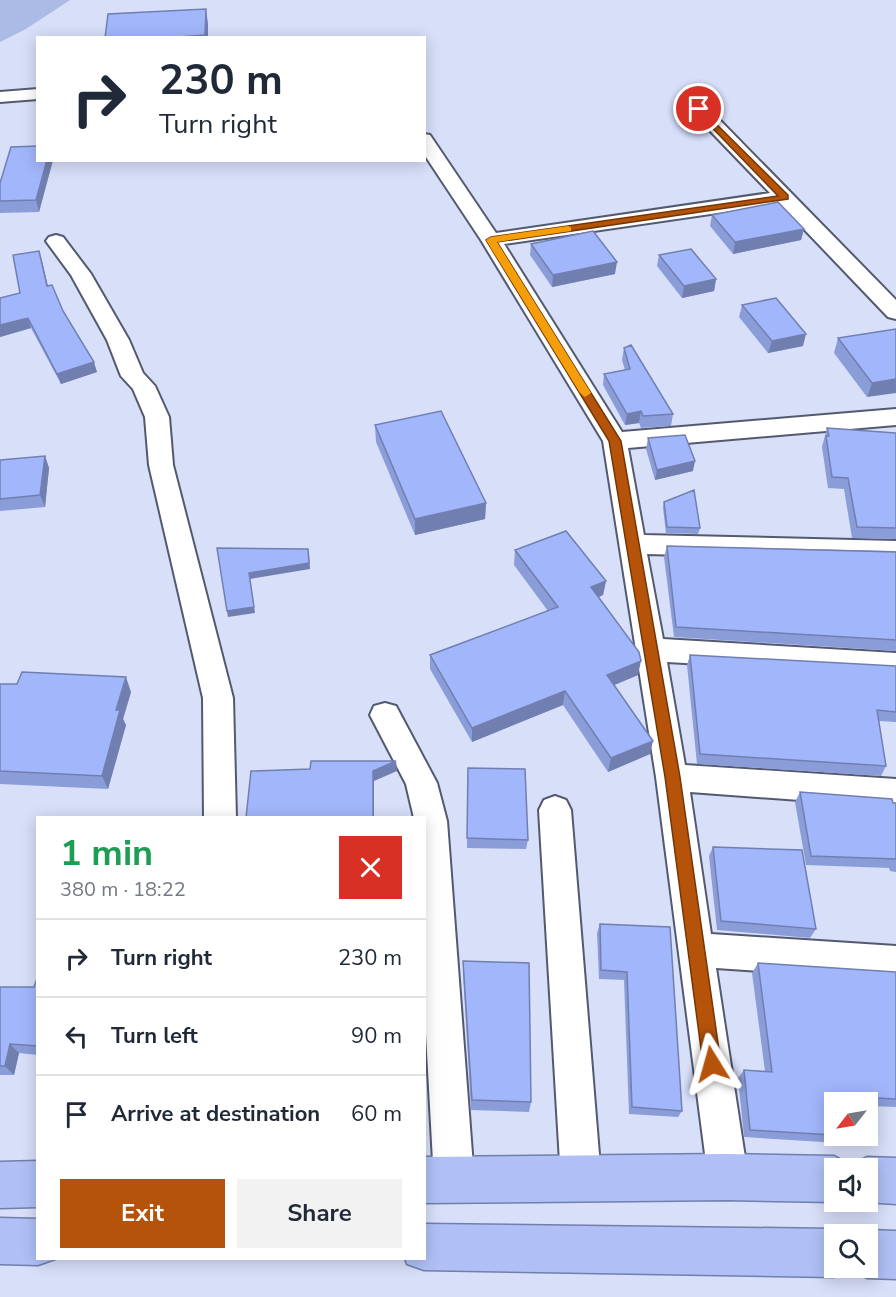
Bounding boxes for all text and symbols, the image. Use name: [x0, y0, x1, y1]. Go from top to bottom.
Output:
text: 230 m: [159, 52, 283, 109]
icon: right: [60, 60, 138, 138]
pin: [673, 83, 724, 134]
icon: arrive: [682, 92, 715, 125]
text: Turn right: [159, 106, 277, 143]
text: 1 min: [60, 829, 153, 878]
button: close: [339, 836, 402, 899]
text: 380 m · 18:22: [60, 876, 186, 903]
icon: right: [60, 942, 93, 975]
text: Turn right: [111, 943, 212, 973]
text: 230 m: [338, 943, 402, 973]
icon: left: [60, 1020, 93, 1053]
text: Turn left: [111, 1021, 198, 1051]
text: 90 m: [351, 1021, 402, 1051]
position arrow: [680, 1032, 744, 1096]
north arrow: [824, 1092, 878, 1146]
map controls: [824, 1092, 878, 1278]
icon: arrive: [60, 1098, 93, 1131]
text: Arrive at destination: [111, 1099, 320, 1129]
text: 60 m: [351, 1099, 402, 1129]
button: sound: [824, 1158, 878, 1212]
button: Exit: [60, 1179, 225, 1248]
button: Share: [237, 1179, 402, 1248]
button: search: [824, 1224, 878, 1278]

